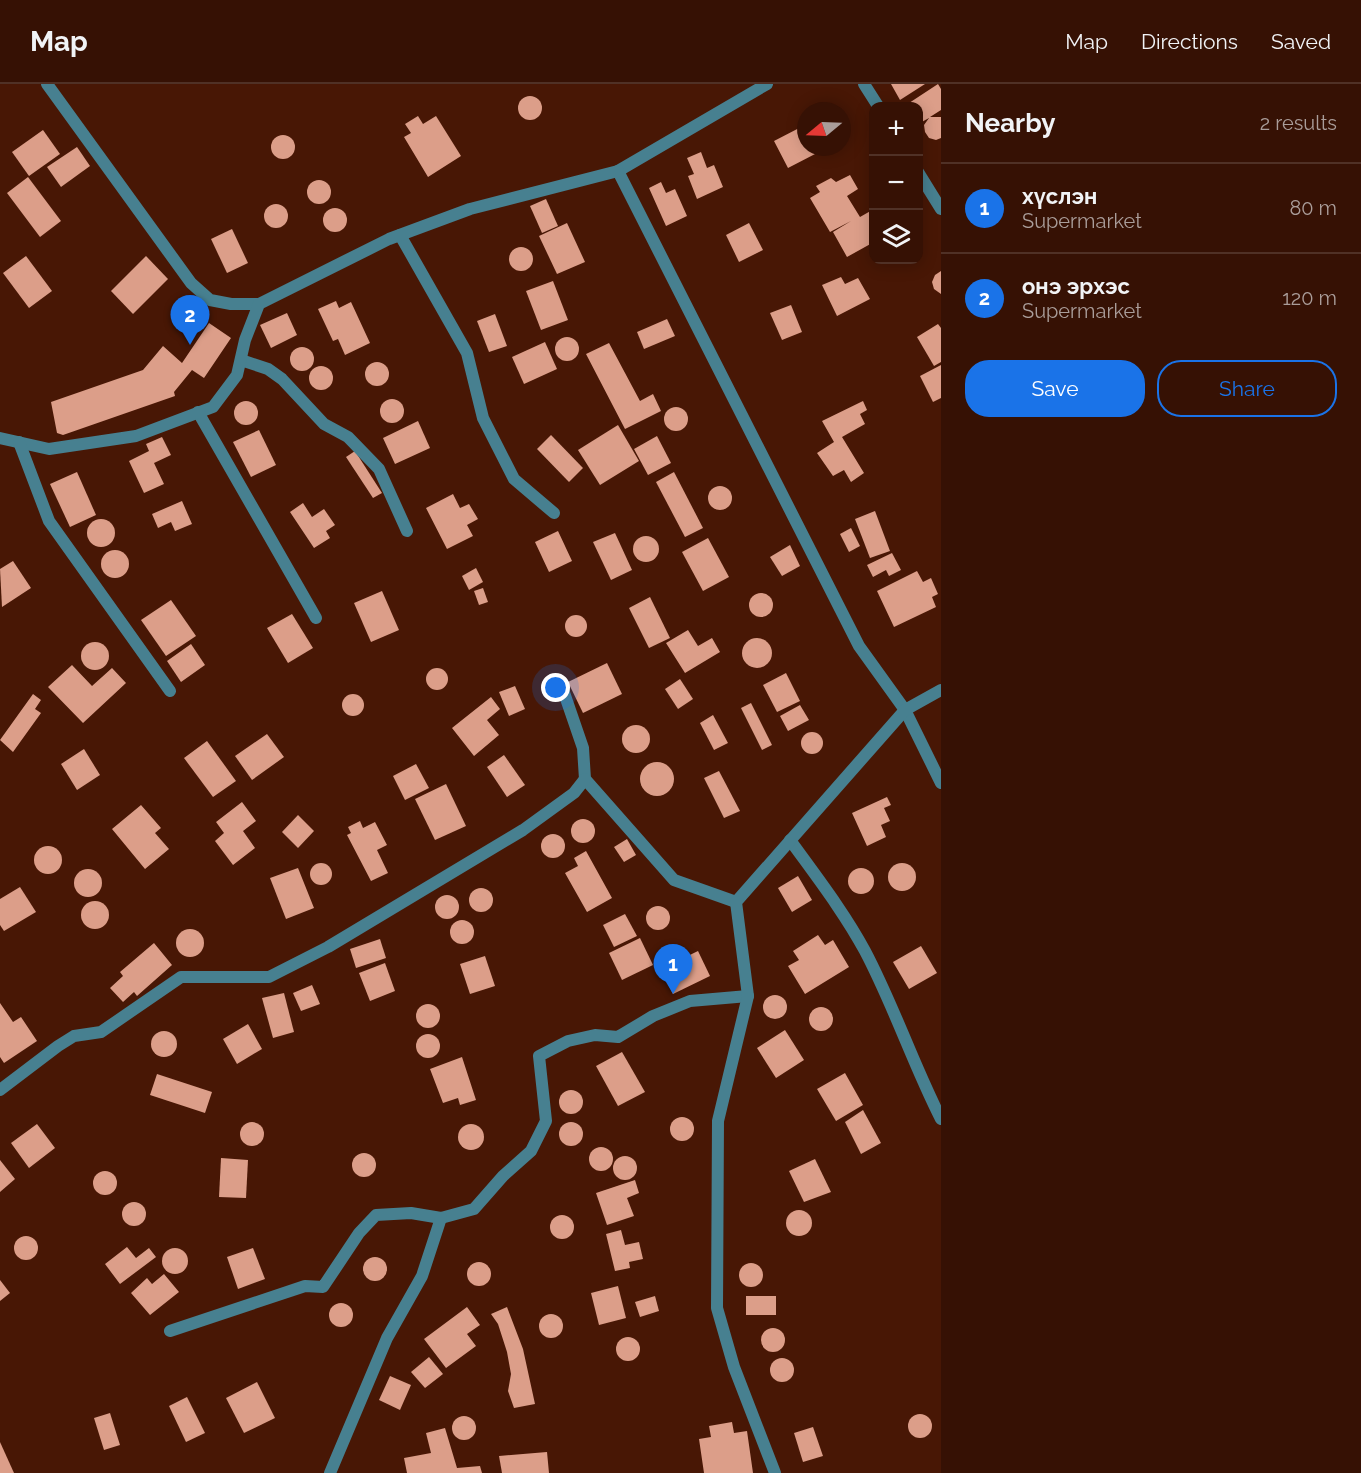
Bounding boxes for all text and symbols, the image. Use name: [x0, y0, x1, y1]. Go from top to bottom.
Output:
text: Map: [30, 25, 88, 58]
text: Map: [1065, 29, 1108, 54]
text: Directions: [1141, 29, 1238, 54]
text: Saved: [1271, 29, 1331, 54]
north arrow: [797, 102, 851, 156]
map controls: [869, 102, 923, 264]
button: +: [869, 102, 923, 156]
text: Nearby: [965, 108, 1055, 138]
text: 2 results: [1260, 111, 1337, 135]
button: −: [869, 156, 923, 210]
text: хүслэн: [1022, 183, 1097, 209]
text: 1: [980, 196, 989, 220]
text: 80 m: [1289, 196, 1337, 220]
text: Supermarket: [1022, 209, 1142, 233]
button: layers: [869, 210, 923, 264]
text: онэ эрхэс: [1022, 273, 1130, 299]
text: 2: [979, 286, 990, 310]
text: 120 m: [1282, 286, 1337, 310]
pin: 2: [170, 296, 210, 345]
text: Supermarket: [1022, 299, 1142, 323]
button: Save: [965, 360, 1145, 417]
button: Share: [1157, 360, 1337, 417]
your location: [541, 673, 570, 702]
pin: 1: [654, 944, 692, 994]

